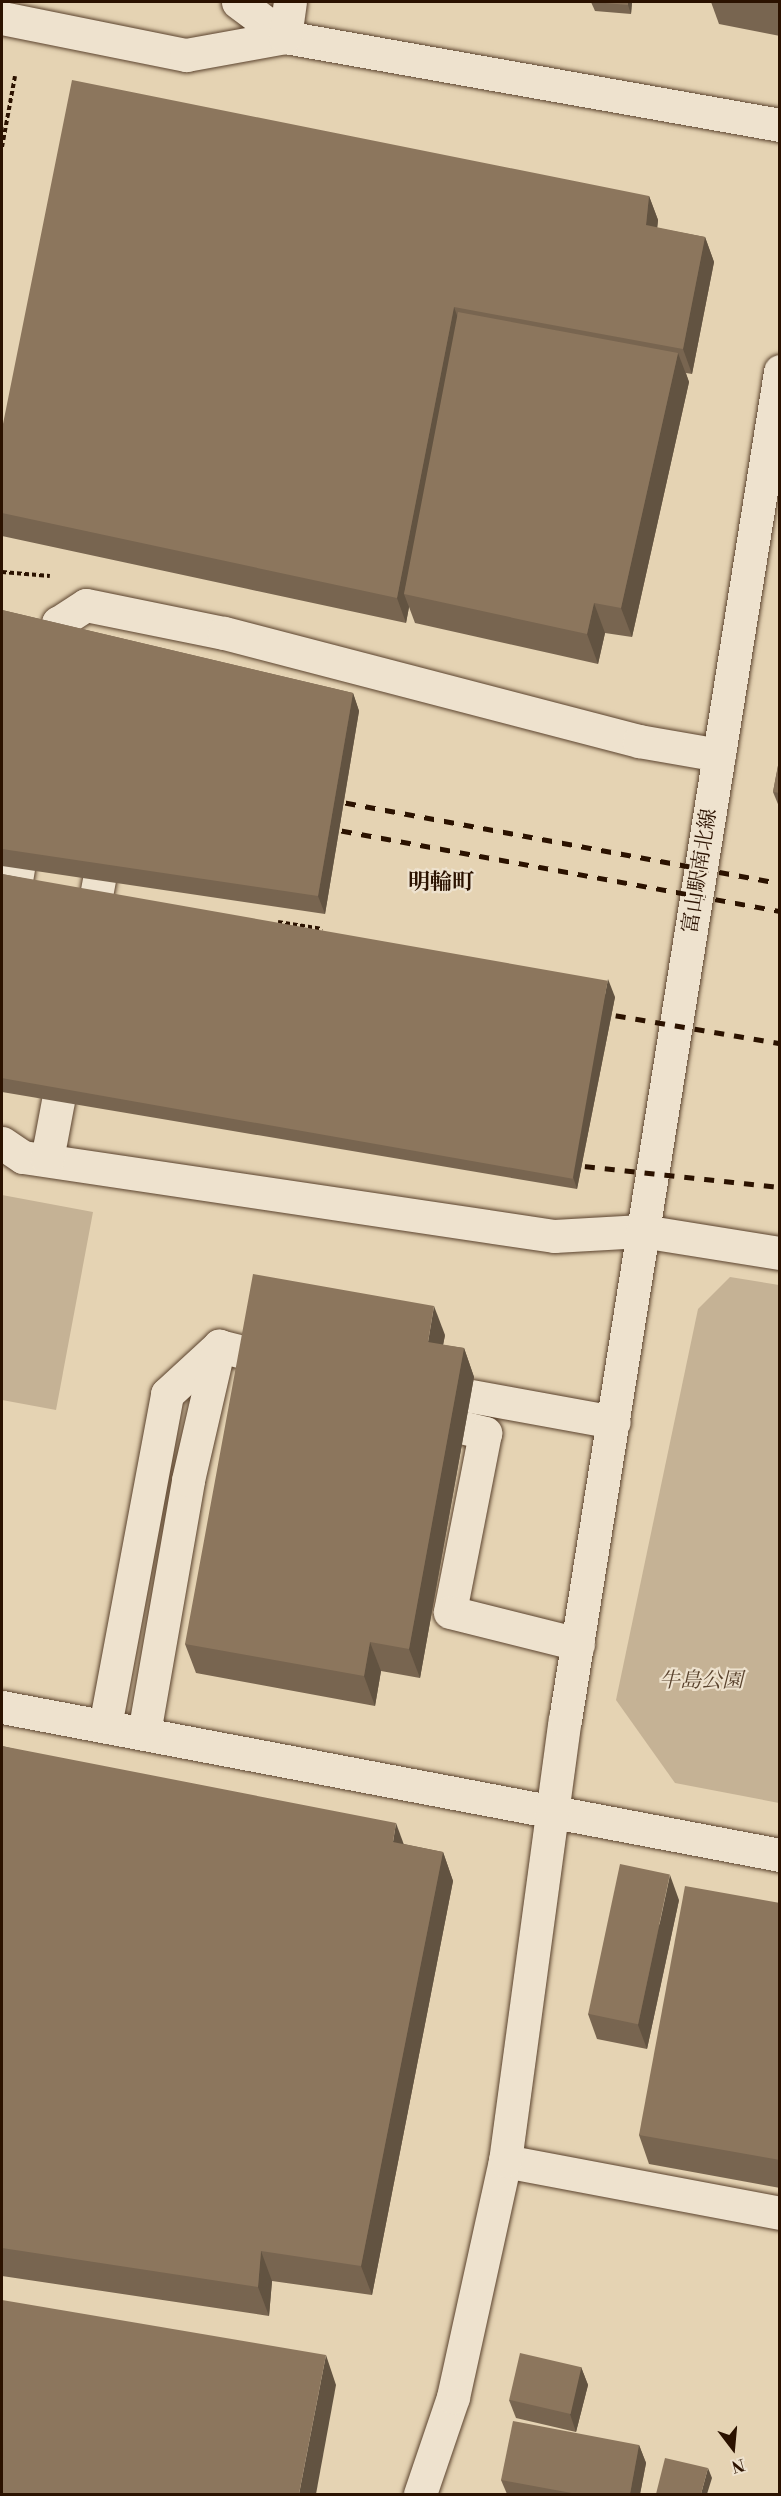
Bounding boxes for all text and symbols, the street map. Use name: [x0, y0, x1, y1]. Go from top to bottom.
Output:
street label: 富山駅南北線: [678, 807, 722, 935]
district label: 明輪町: [408, 870, 474, 896]
park label: 牛島公園: [659, 1668, 743, 1694]
north arrow: [703, 2418, 763, 2478]
text: N: [729, 2454, 747, 2477]

